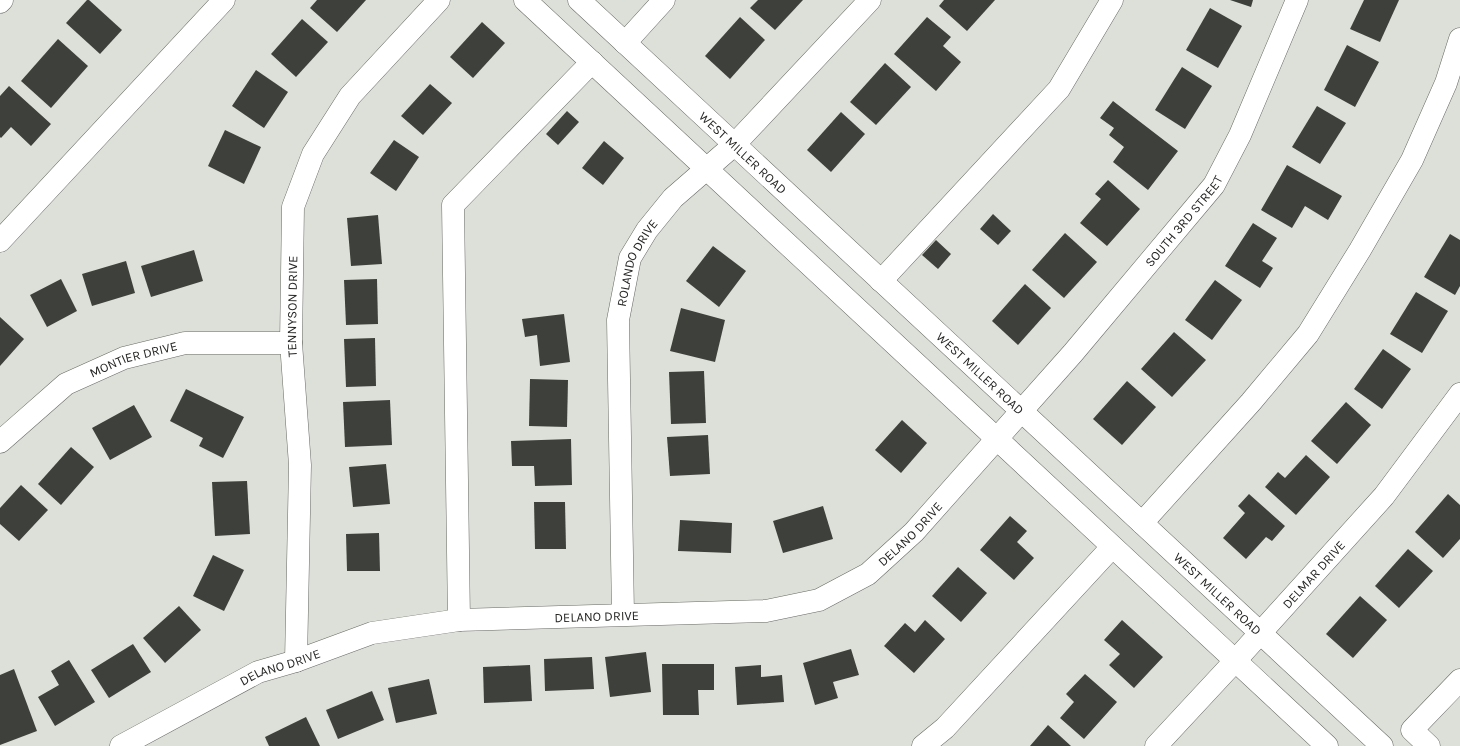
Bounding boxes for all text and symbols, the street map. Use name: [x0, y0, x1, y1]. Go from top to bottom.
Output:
street label: WEST MILLER ROAD: [696, 109, 790, 197]
street label: SOUTH 3RD STREET: [1142, 173, 1226, 270]
street label: ROLANDO DRIVE: [614, 216, 661, 308]
street label: TENNYSON DRIVE: [284, 256, 300, 358]
street label: WEST MILLER ROAD: [933, 329, 1027, 418]
street label: MONTIER DRIVE: [87, 338, 179, 381]
street label: DELANO DRIVE: [875, 499, 945, 569]
street label: DELMAR DRIVE: [1279, 537, 1348, 612]
street label: WEST MILLER ROAD: [1171, 550, 1264, 638]
street label: DELANO DRIVE: [554, 608, 639, 625]
street label: DELANO DRIVE: [237, 646, 322, 689]

